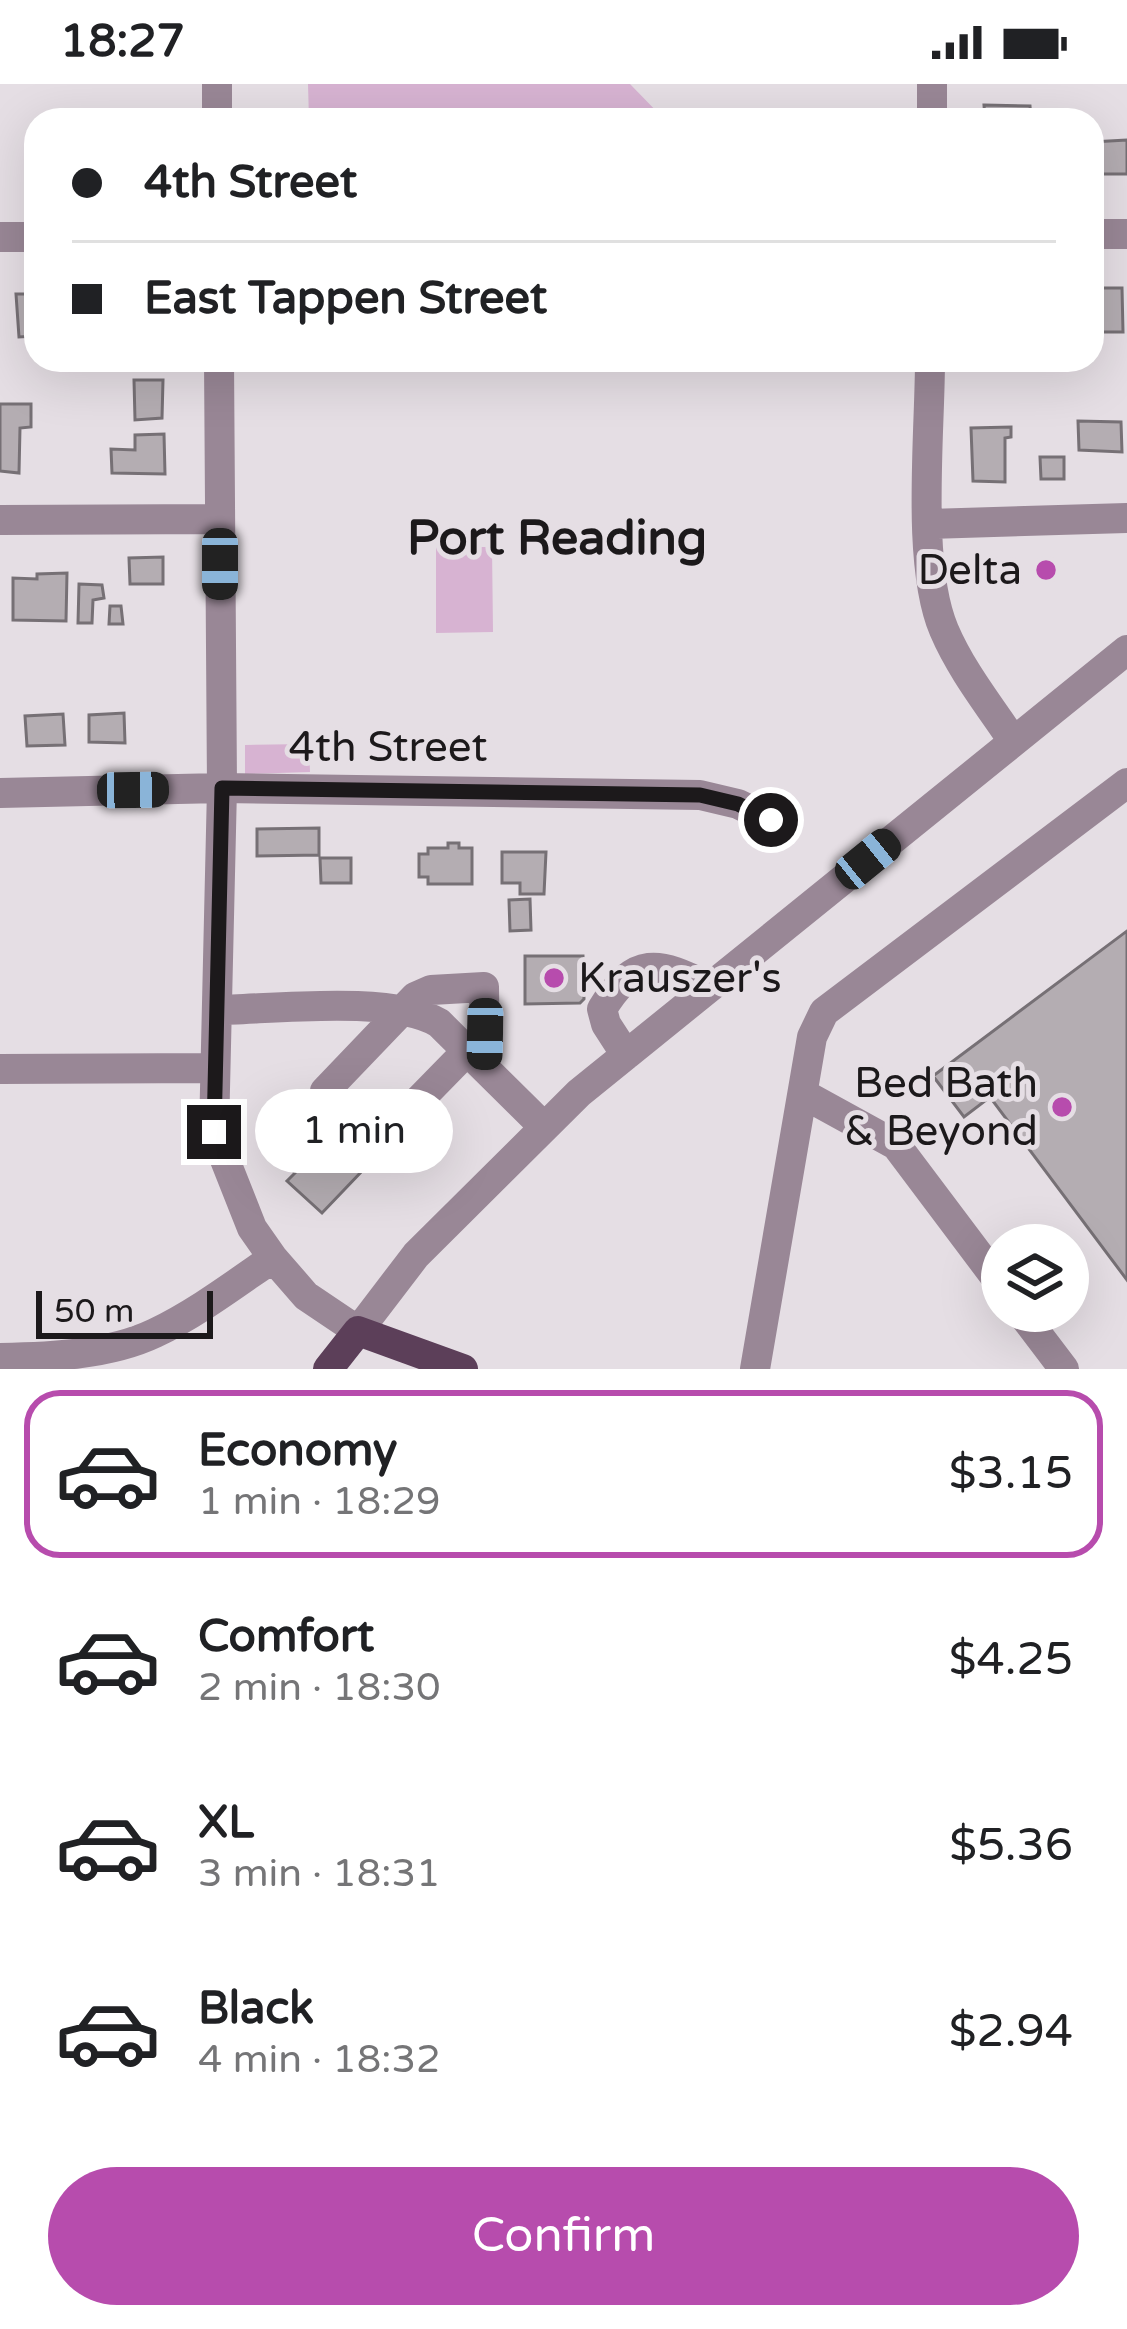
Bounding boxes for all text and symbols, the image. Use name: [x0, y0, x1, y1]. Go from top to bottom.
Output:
text: 18:27: [60, 15, 185, 69]
text: 4th Street: [144, 156, 357, 210]
text: East Tappen Street: [144, 272, 547, 326]
district label: Port Reading: [407, 510, 707, 568]
car: [202, 528, 238, 600]
place label: Delta: [917, 545, 1022, 596]
marker: Delta: [1033, 557, 1059, 583]
street label: 4th Street: [289, 722, 487, 773]
car: [97, 771, 169, 809]
route start: [744, 793, 798, 847]
car: [829, 822, 907, 896]
place label: Krauszer's: [578, 953, 782, 1004]
marker: Krauszer's: [541, 965, 567, 991]
car: [466, 998, 504, 1070]
place label: Bed Bath & Beyond: [844, 1058, 1038, 1157]
callout: 1 min: [256, 1090, 454, 1174]
marker: Bed Bath & Beyond: [1049, 1094, 1075, 1120]
route end: [187, 1105, 241, 1159]
text: 1 min: [302, 1107, 406, 1154]
map controls: [981, 1224, 1089, 1332]
button: layers: [981, 1224, 1089, 1332]
scale bar: [36, 1285, 213, 1338]
text: 50 m: [54, 1292, 134, 1331]
icon: car: [54, 1420, 162, 1528]
text: Economy: [198, 1424, 397, 1478]
text: $3.15: [949, 1447, 1073, 1501]
text: 1 min · 18:29: [198, 1478, 440, 1525]
icon: car: [54, 1606, 162, 1714]
text: Comfort: [198, 1610, 374, 1664]
text: $4.25: [949, 1633, 1073, 1687]
text: 2 min · 18:30: [198, 1664, 440, 1711]
icon: car: [54, 1792, 162, 1900]
text: XL: [198, 1796, 254, 1850]
text: $5.36: [949, 1819, 1073, 1873]
text: 3 min · 18:31: [198, 1850, 440, 1897]
icon: car: [54, 1978, 162, 2086]
text: Black: [198, 1982, 314, 2036]
text: $2.94: [949, 2005, 1073, 2059]
text: 4 min · 18:32: [198, 2036, 440, 2083]
button: Confirm: [48, 2167, 1079, 2305]

